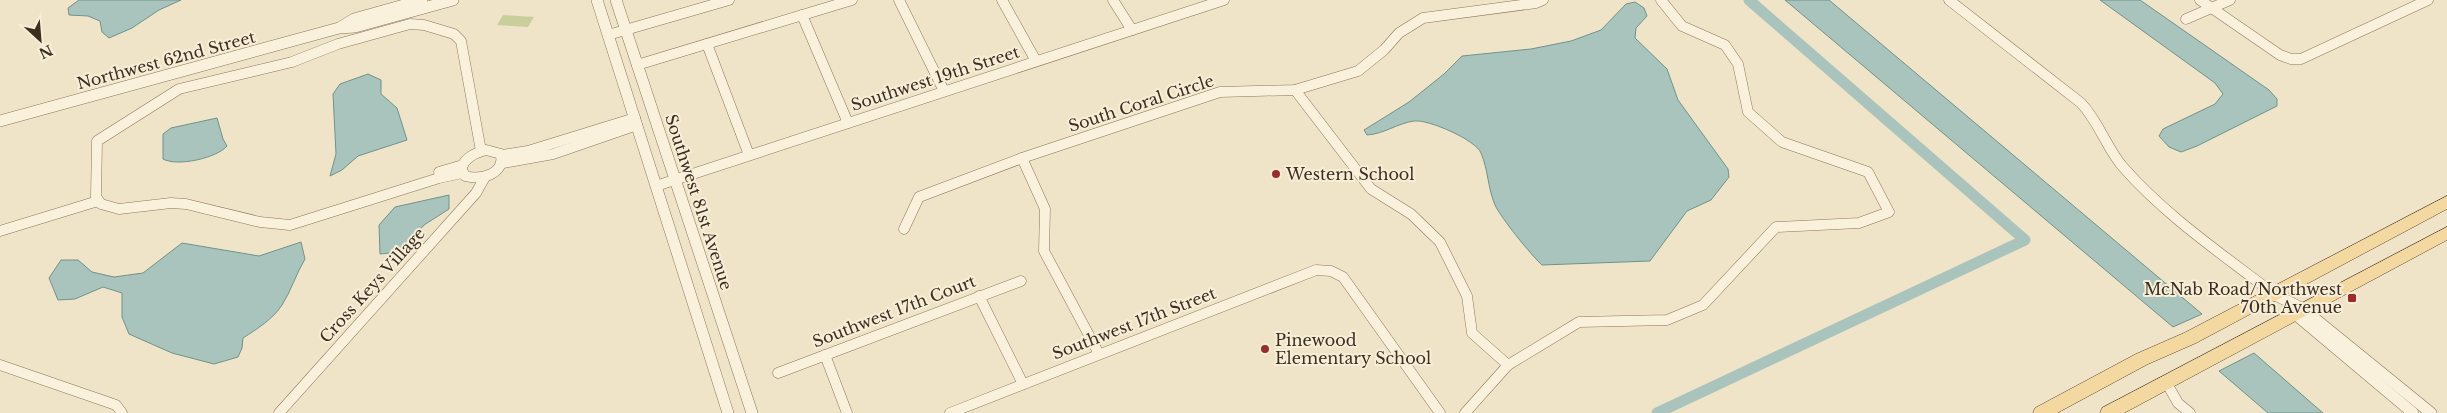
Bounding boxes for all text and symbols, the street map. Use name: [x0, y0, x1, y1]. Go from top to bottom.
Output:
north arrow: [15, 15, 65, 65]
street label: Northwest 62nd Street: [75, 27, 257, 93]
text: N: [36, 41, 56, 63]
street label: Southwest 19th Street: [848, 41, 1022, 115]
street label: South Coral Circle: [1066, 70, 1216, 136]
street label: Southwest 81st Avenue: [661, 112, 737, 292]
place label: Western School: [1285, 164, 1415, 184]
marker: Western School: [1270, 168, 1282, 180]
street label: Cross Keys Village: [315, 223, 429, 347]
street label: Southwest 17th Court: [810, 271, 978, 351]
place label: McNab Road/Northwest 70th Avenue: [2144, 279, 2342, 317]
street label: Southwest 17th Street: [1049, 283, 1219, 363]
marker: McNab Road/Northwest 70th Avenue: [2346, 292, 2358, 304]
place label: Pinewood Elementary School: [1275, 330, 1431, 368]
marker: Pinewood Elementary School: [1259, 343, 1271, 355]

